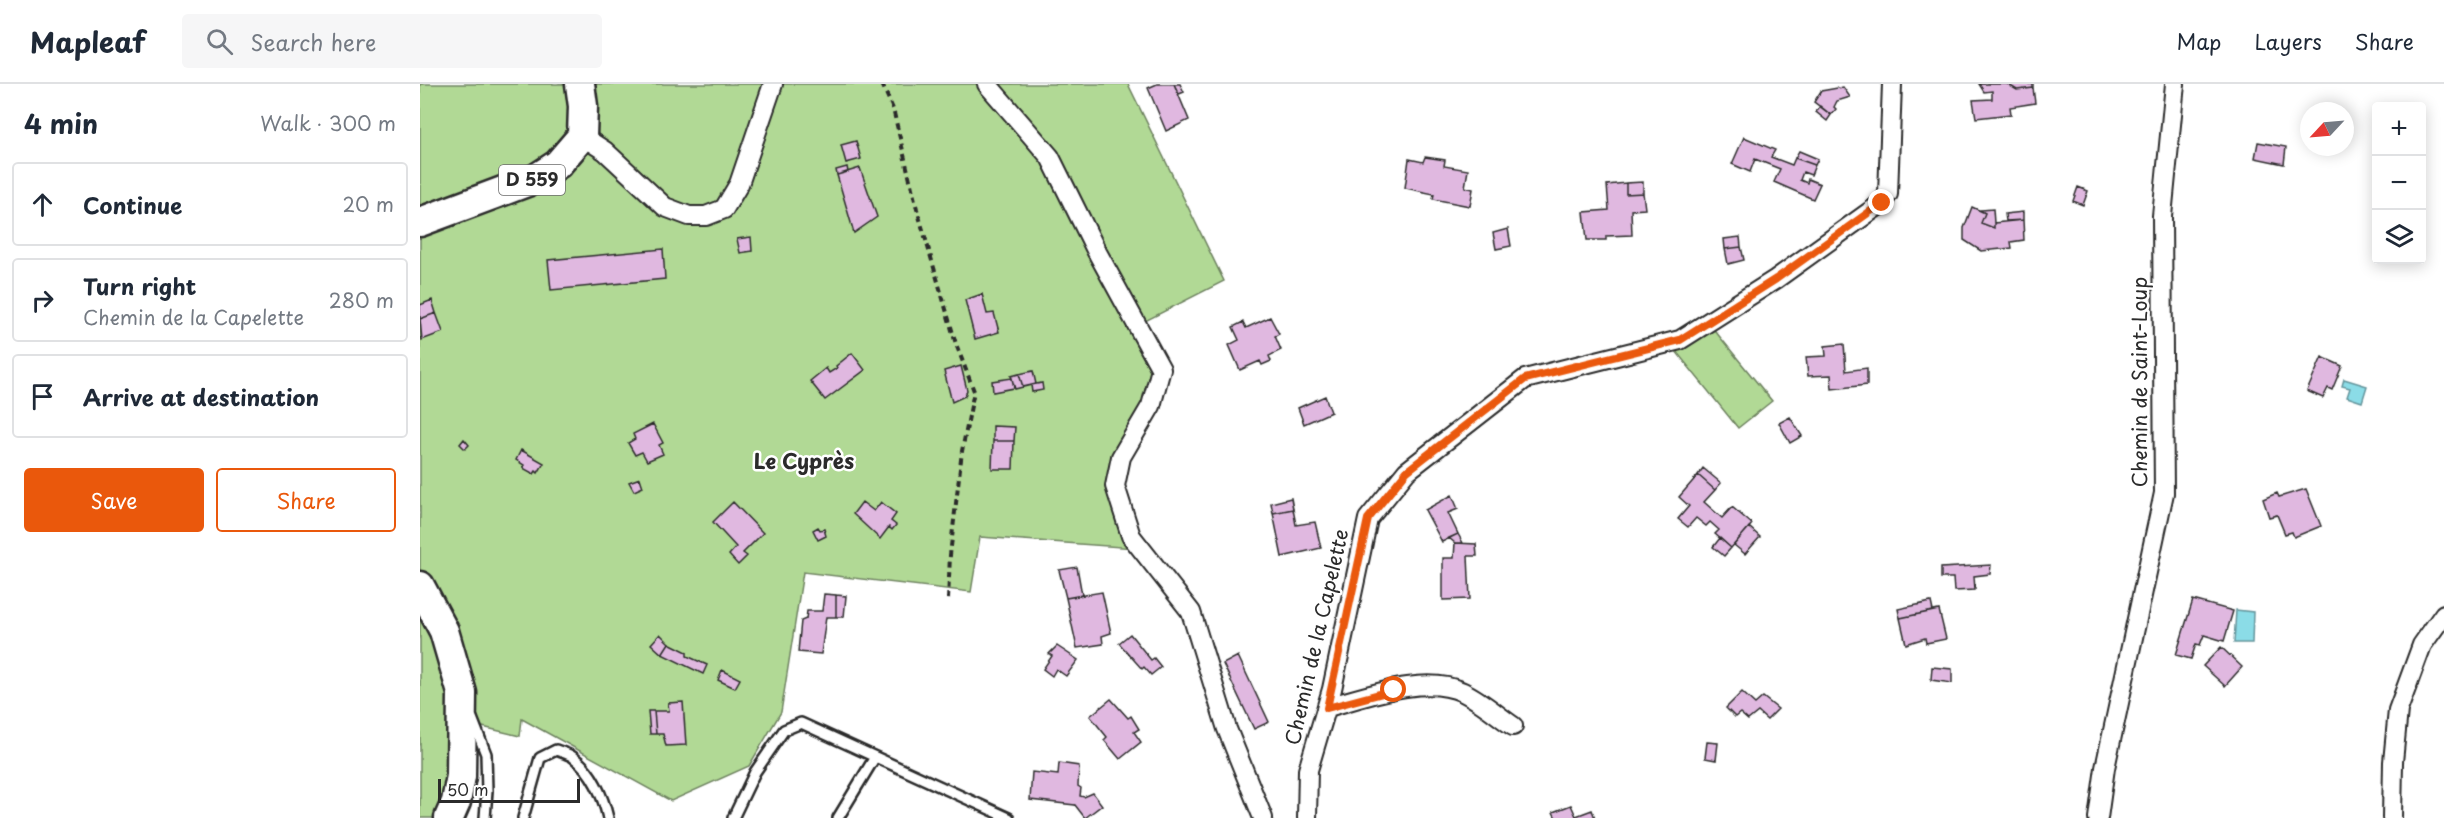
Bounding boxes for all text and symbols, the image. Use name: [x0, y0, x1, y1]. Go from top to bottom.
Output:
search box: [182, 14, 602, 68]
text: Mapleaf: [30, 20, 146, 63]
icon: search: [203, 25, 236, 58]
text: Search here: [251, 25, 376, 58]
text: Map: [2177, 25, 2221, 57]
text: Layers: [2254, 25, 2322, 57]
text: Share: [2355, 25, 2414, 57]
north arrow: [2300, 102, 2354, 156]
map controls: [2372, 102, 2426, 264]
button: +: [2372, 102, 2426, 156]
text: 4 min: [24, 104, 98, 143]
text: Walk · 300 m: [260, 108, 396, 138]
button: −: [2372, 156, 2426, 210]
road number: D 559: [499, 165, 565, 195]
icon: ahead: [26, 188, 59, 221]
text: Continue: [83, 188, 182, 221]
text: 20 m: [342, 189, 394, 219]
route end: [1868, 189, 1894, 215]
button: layers: [2372, 210, 2426, 264]
text: Turn right: [83, 269, 196, 302]
street label: Chemin de Saint-Loup: [2124, 277, 2154, 487]
icon: right: [26, 284, 59, 317]
text: 280 m: [329, 285, 394, 315]
text: Chemin de la Capelette: [83, 302, 304, 332]
icon: arrive: [26, 380, 59, 413]
text: Arrive at destination: [83, 380, 319, 413]
district label: Le Cyprès: [754, 444, 854, 476]
button: Save: [24, 468, 204, 532]
button: Share: [216, 468, 396, 532]
street label: Chemin de la Capelette: [1277, 526, 1356, 748]
route start: [1380, 676, 1406, 702]
scale bar: [438, 776, 580, 804]
text: 50 m: [447, 777, 488, 801]

